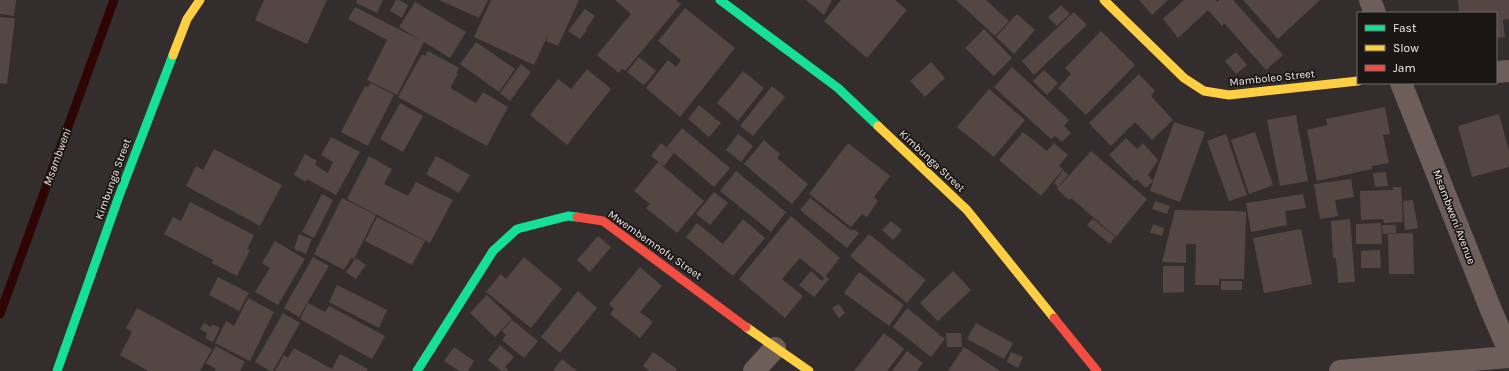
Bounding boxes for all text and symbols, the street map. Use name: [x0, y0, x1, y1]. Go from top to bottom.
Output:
legend: [1357, 12, 1497, 84]
text: Fast: [1393, 21, 1417, 35]
text: Slow: [1393, 41, 1419, 55]
text: Jam: [1393, 61, 1416, 75]
street label: Mamboleo Street: [1229, 67, 1315, 89]
water label: Msambweni: [40, 126, 74, 188]
street label: Kimbunga Street: [896, 127, 968, 195]
street label: Kimbunga Street: [92, 137, 134, 221]
street label: Msambweni Avenue: [1430, 168, 1478, 266]
street label: Mwembemnofu Street: [606, 208, 704, 282]

